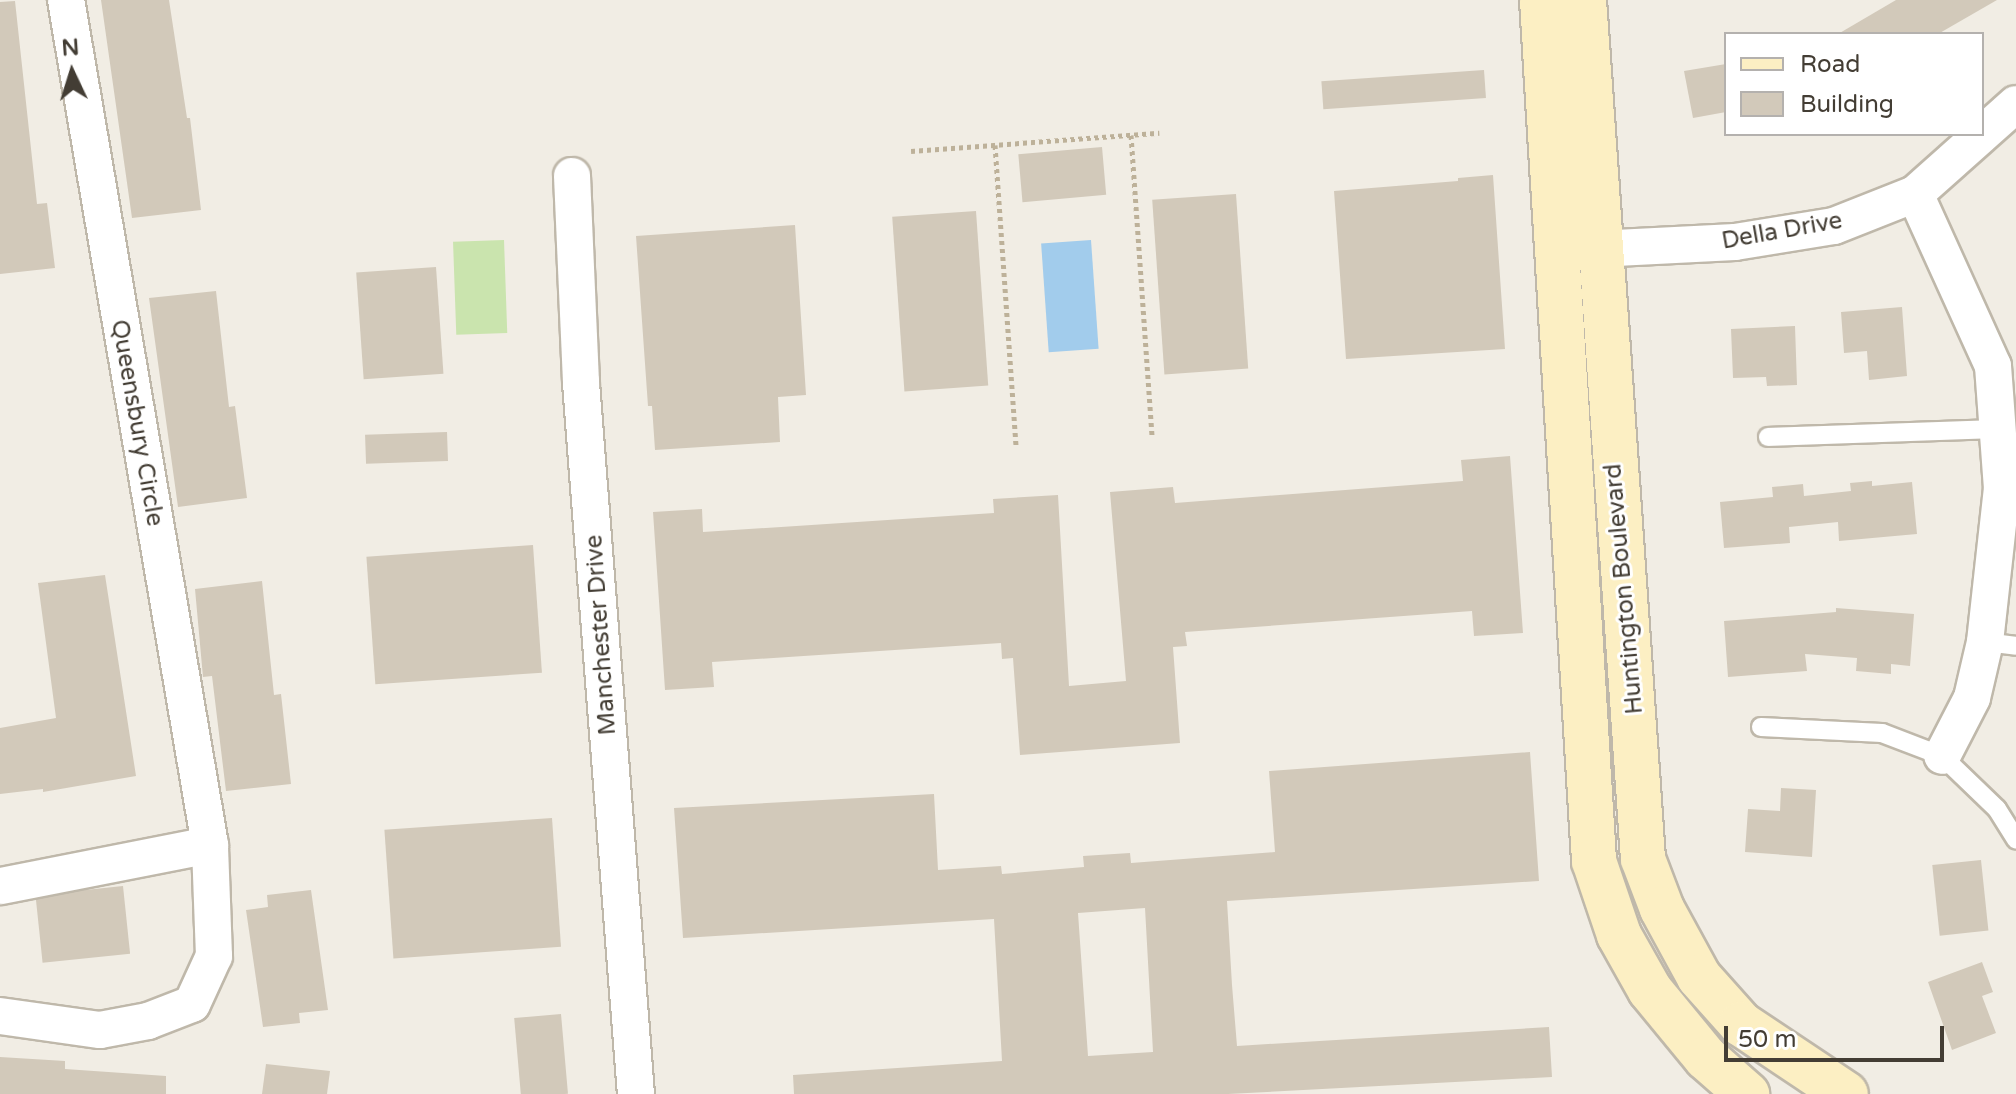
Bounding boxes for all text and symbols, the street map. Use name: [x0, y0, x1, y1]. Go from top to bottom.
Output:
north arrow: [32, 32, 112, 112]
legend: [1724, 32, 1984, 136]
text: N: [61, 34, 80, 62]
text: Road: [1800, 50, 1860, 79]
text: Building: [1800, 90, 1894, 119]
street label: Della Drive: [1719, 206, 1845, 256]
street label: Queensbury Circle: [105, 318, 169, 528]
street label: Huntington Boulevard: [1599, 463, 1649, 715]
street label: Manchester Drive: [580, 534, 622, 736]
scale bar: [1728, 1010, 1948, 1060]
text: 50 m: [1738, 1025, 1796, 1054]

